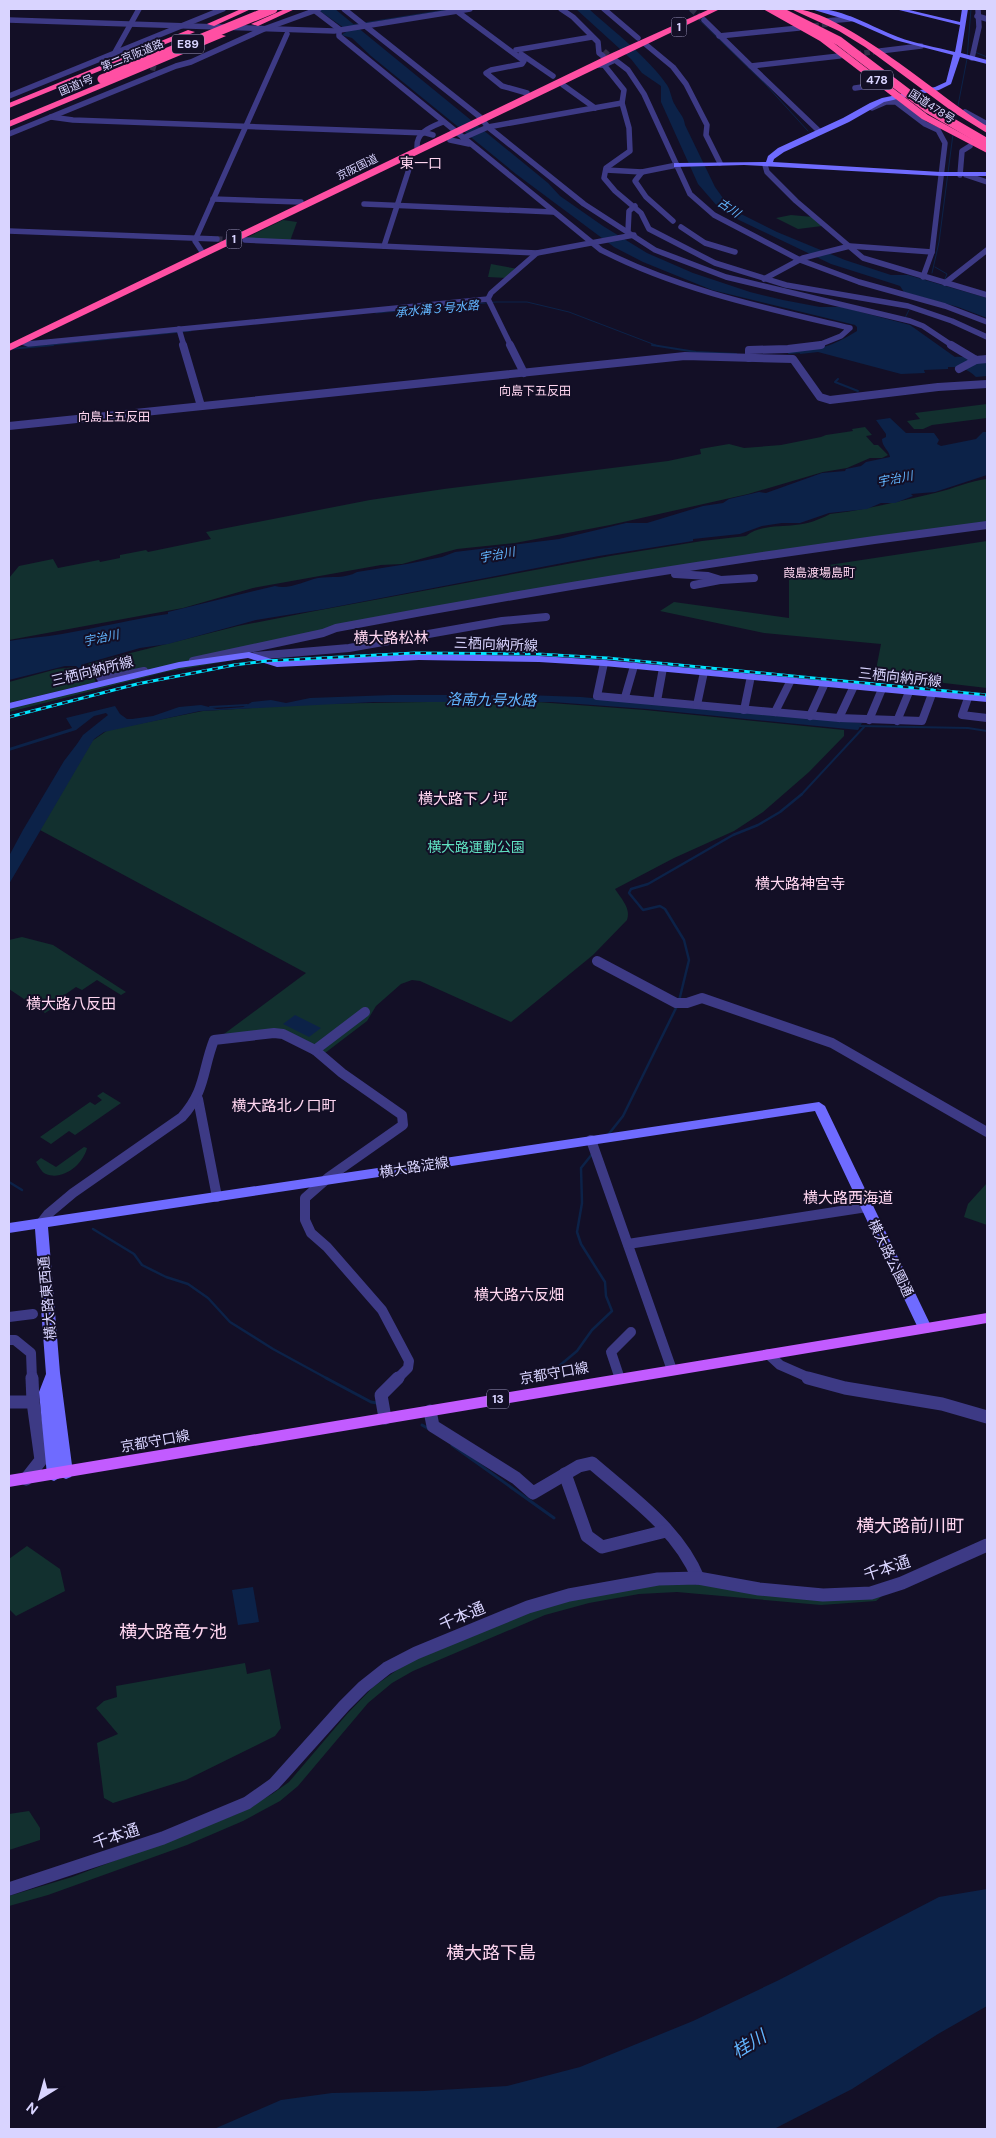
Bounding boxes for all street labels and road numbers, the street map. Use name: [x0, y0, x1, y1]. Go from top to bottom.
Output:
road number: 1: [672, 18, 686, 36]
road number: E89: [172, 34, 204, 54]
street label: 第二京阪道路: [99, 36, 165, 74]
road number: 478: [861, 70, 893, 90]
street label: 国道1号: [56, 71, 96, 99]
street label: 国道478号: [906, 86, 958, 126]
street label: 京阪国道: [334, 151, 380, 183]
road number: 1: [226, 230, 242, 248]
street label: 三栖向納所線: [454, 634, 538, 654]
street label: 三栖向納所線: [49, 652, 135, 690]
street label: 三栖向納所線: [857, 664, 943, 690]
street label: 横大路淀線: [378, 1153, 450, 1181]
street label: 横大路公園通: [864, 1216, 918, 1300]
street label: 横大路東西通: [34, 1255, 60, 1341]
street label: 京都守口線: [518, 1358, 590, 1388]
road number: 13: [487, 1390, 509, 1408]
street label: 京都守口線: [119, 1426, 191, 1456]
street label: 千本通: [861, 1551, 913, 1585]
street label: 千本通: [436, 1597, 488, 1635]
street label: 千本通: [90, 1819, 142, 1853]

